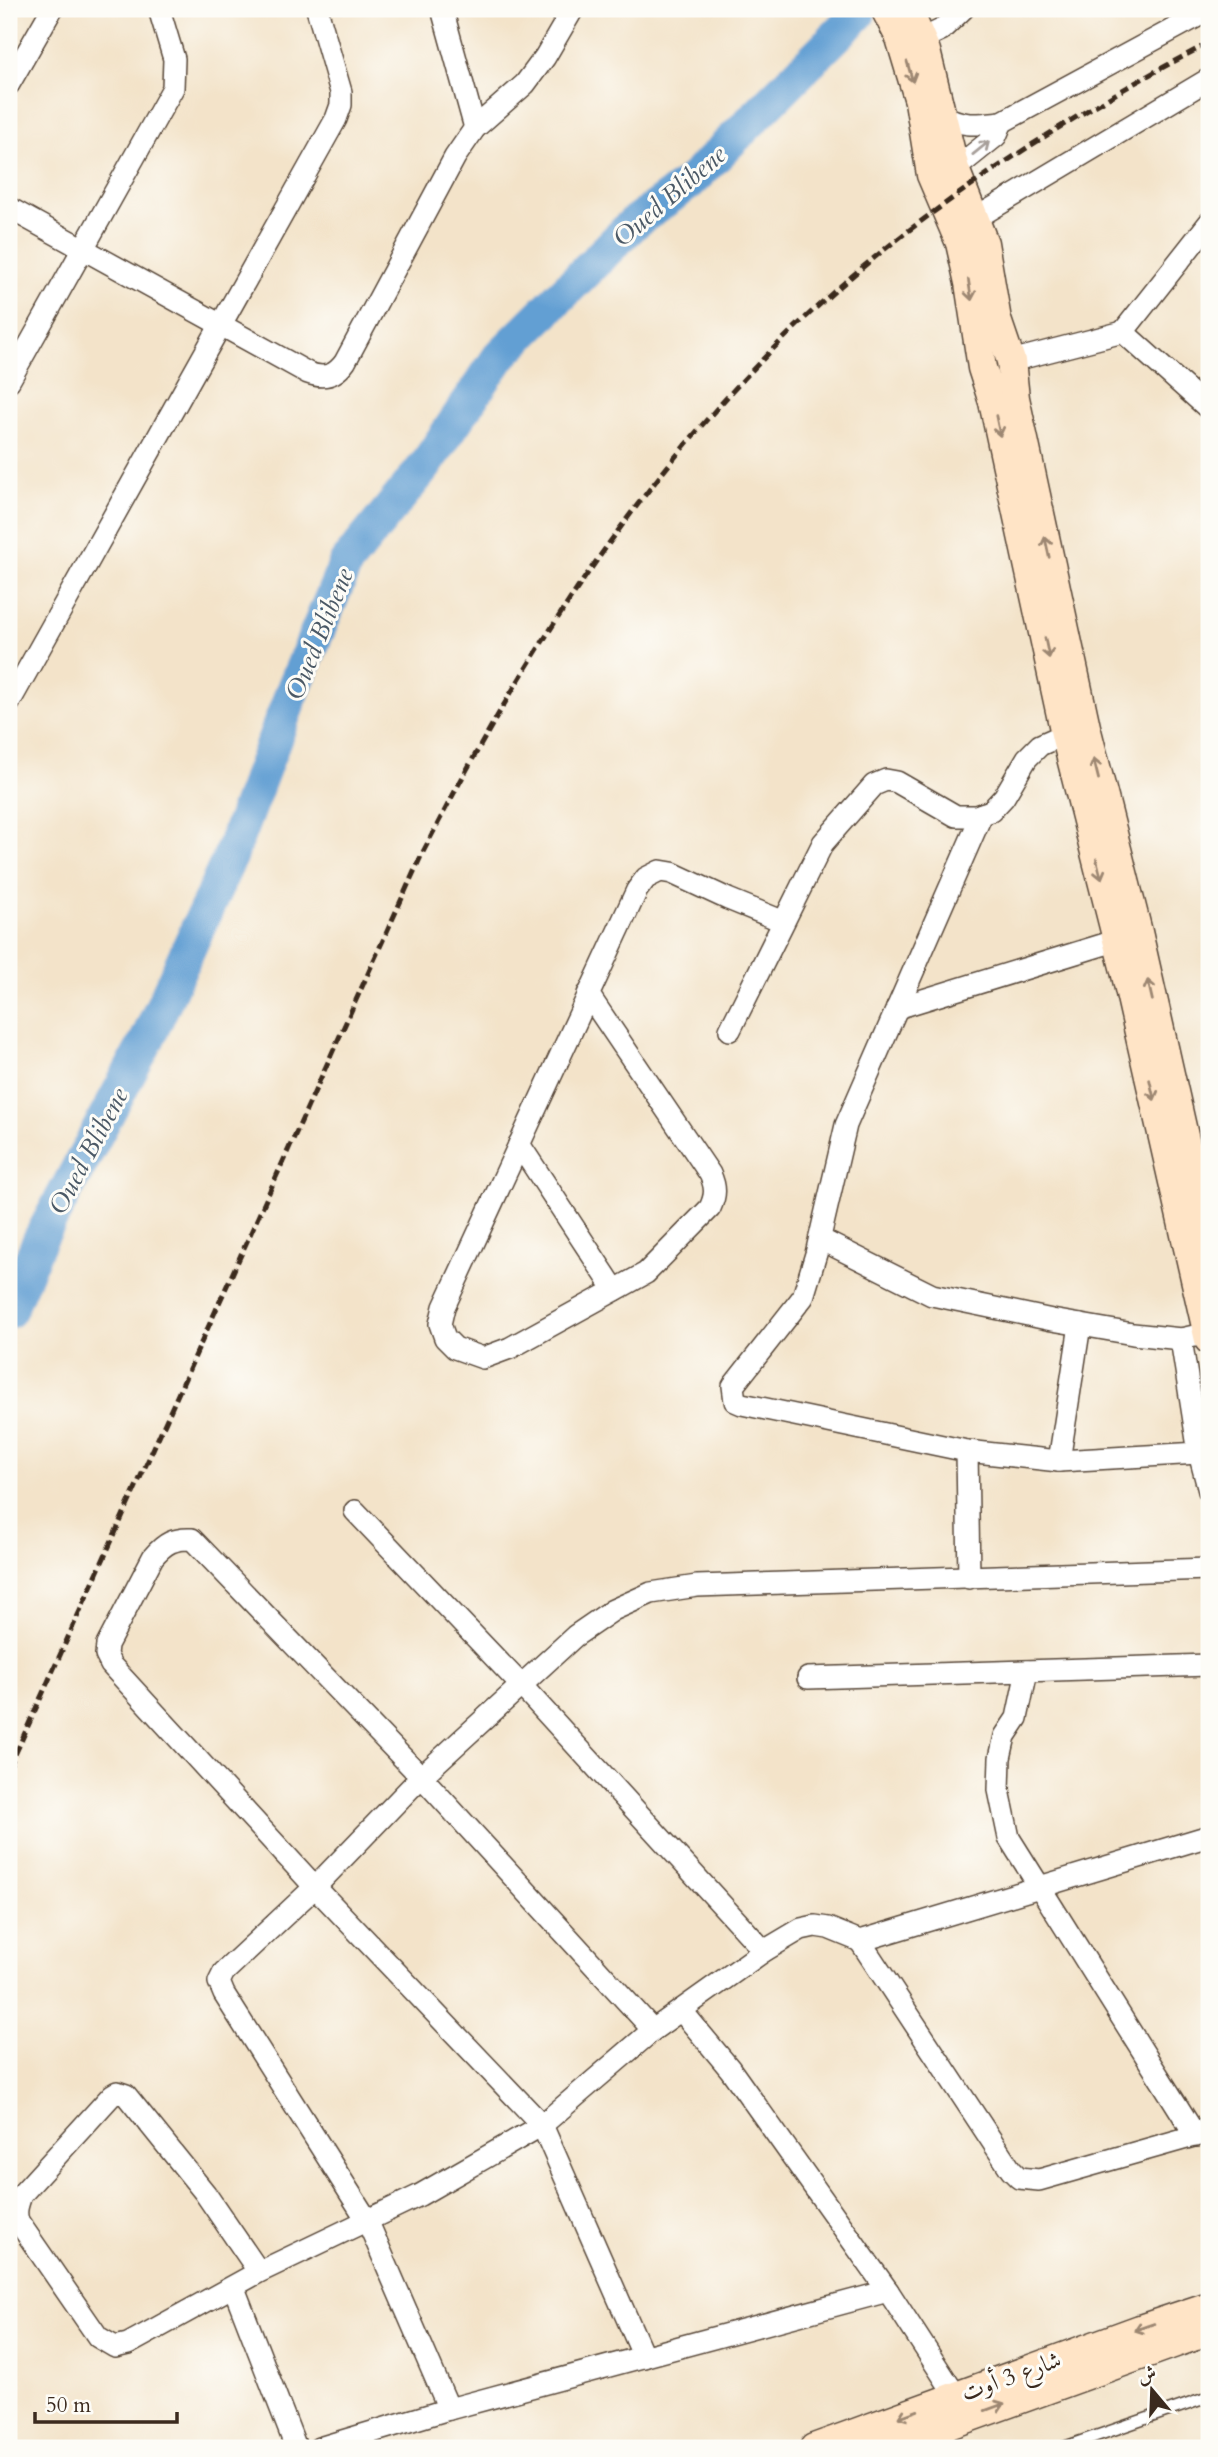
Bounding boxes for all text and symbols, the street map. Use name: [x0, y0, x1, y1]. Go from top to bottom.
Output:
one-way arrow: [905, 61, 918, 83]
water label: Oued Blibene: [606, 137, 734, 255]
one-way arrow: [972, 140, 990, 156]
one-way arrow: [964, 278, 977, 301]
one-way arrow: [992, 414, 1006, 437]
one-way arrow: [1039, 536, 1053, 559]
water label: Oued Blibene: [277, 562, 362, 705]
one-way arrow: [1040, 636, 1054, 659]
one-way arrow: [1089, 758, 1102, 780]
one-way arrow: [1093, 857, 1106, 880]
one-way arrow: [1143, 979, 1156, 1001]
one-way arrow: [1146, 1079, 1159, 1101]
water label: Oued Blibene: [40, 1081, 137, 1221]
one-way arrow: [1134, 2322, 1156, 2334]
street label: شارع 3 أوت: [956, 2342, 1067, 2413]
north arrow: [1116, 2356, 1186, 2426]
text: ش: [1134, 2360, 1160, 2390]
scale bar: [35, 2380, 177, 2424]
text: 50 m: [46, 2391, 91, 2420]
one-way arrow: [984, 2400, 1006, 2412]
one-way arrow: [897, 2409, 919, 2421]

